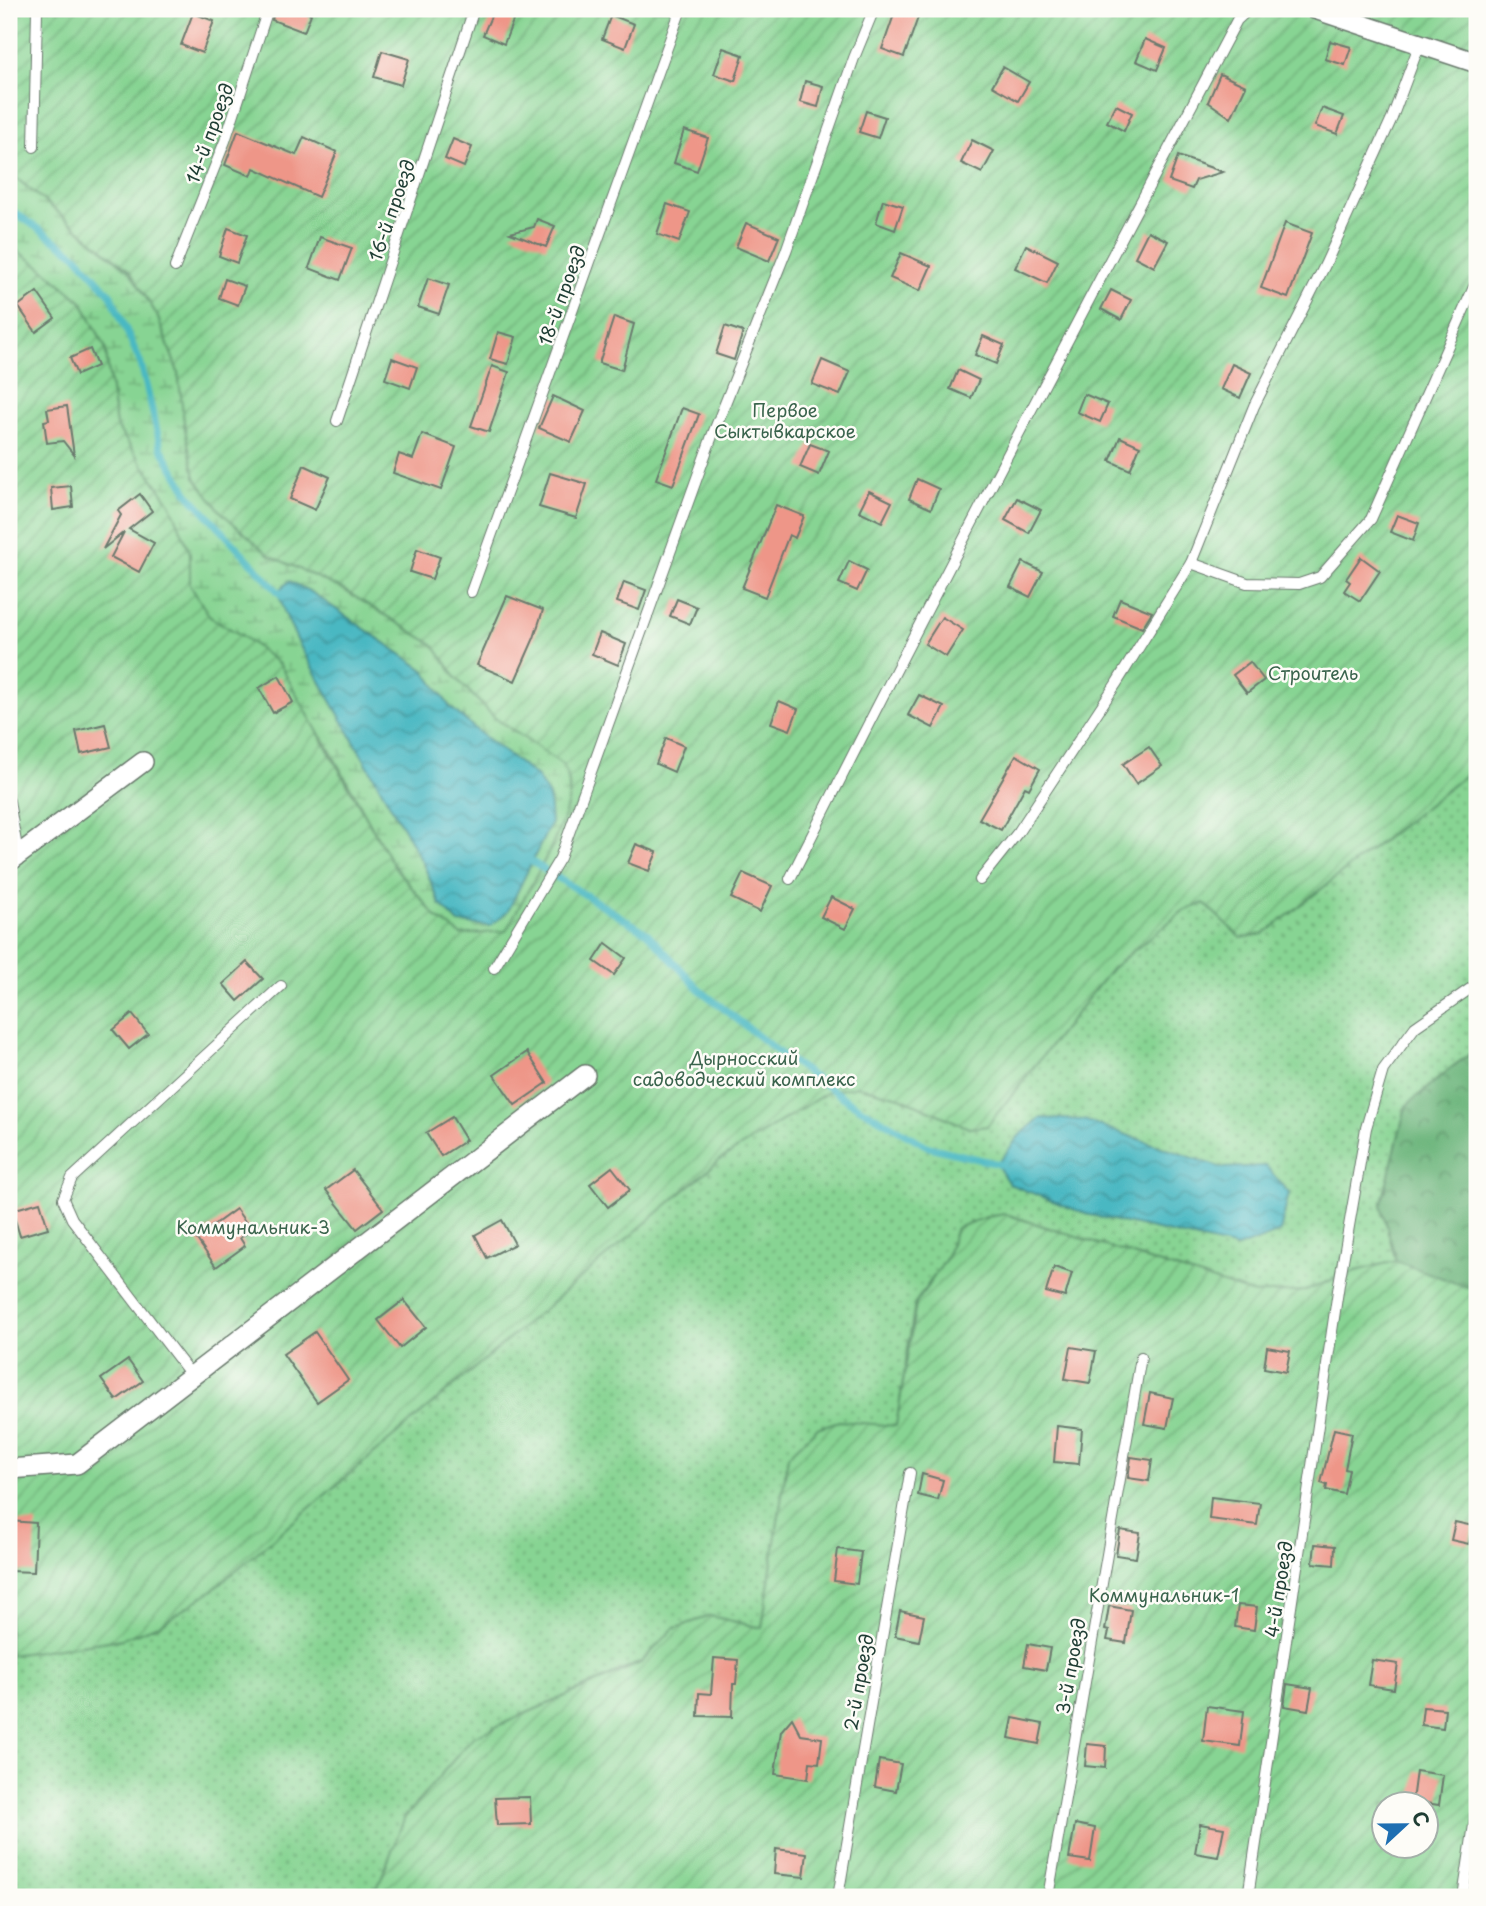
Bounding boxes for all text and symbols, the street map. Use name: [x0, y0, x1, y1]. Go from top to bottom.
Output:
street label: 14-й проезд: [178, 79, 240, 187]
street label: 16-й проезд: [361, 156, 421, 264]
street label: 18-й проезд: [530, 241, 592, 349]
park label: Первое Сыктывкарское: [714, 396, 856, 444]
park label: Строитель: [1268, 659, 1358, 686]
park label: Дырносский садоводческий комплекс: [633, 1044, 855, 1092]
park label: Коммунальник-3: [176, 1213, 330, 1240]
street label: 4-й проезд: [1257, 1539, 1299, 1639]
park label: Коммунальник-1: [1089, 1581, 1239, 1608]
street label: 3-й проезд: [1048, 1616, 1092, 1716]
street label: 2-й проезд: [836, 1632, 880, 1732]
north arrow: [1370, 1790, 1440, 1860]
text: С: [1406, 1806, 1437, 1830]

